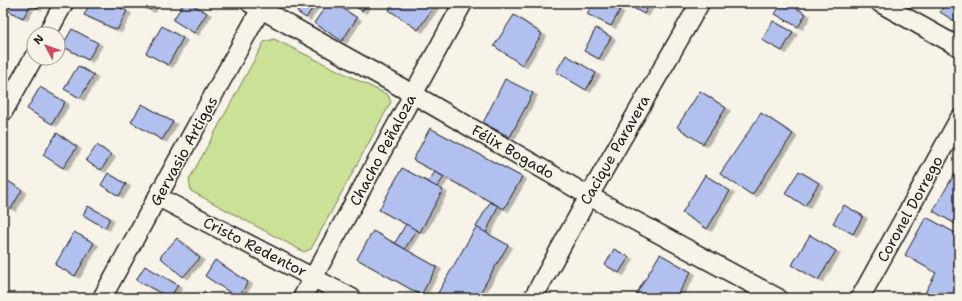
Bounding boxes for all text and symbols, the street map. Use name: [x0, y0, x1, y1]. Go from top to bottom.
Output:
north arrow: [26, 26, 66, 66]
text: N: [30, 31, 48, 48]
street label: Chacho Peñaloza: [345, 90, 421, 209]
street label: Cacique Paravera: [575, 91, 655, 209]
street label: Gervasio Artigas: [146, 93, 222, 209]
street label: Félix Bogado: [468, 120, 558, 184]
street label: Coronel Dorrego: [873, 152, 947, 266]
street label: Cristo Redentor: [200, 212, 310, 282]

